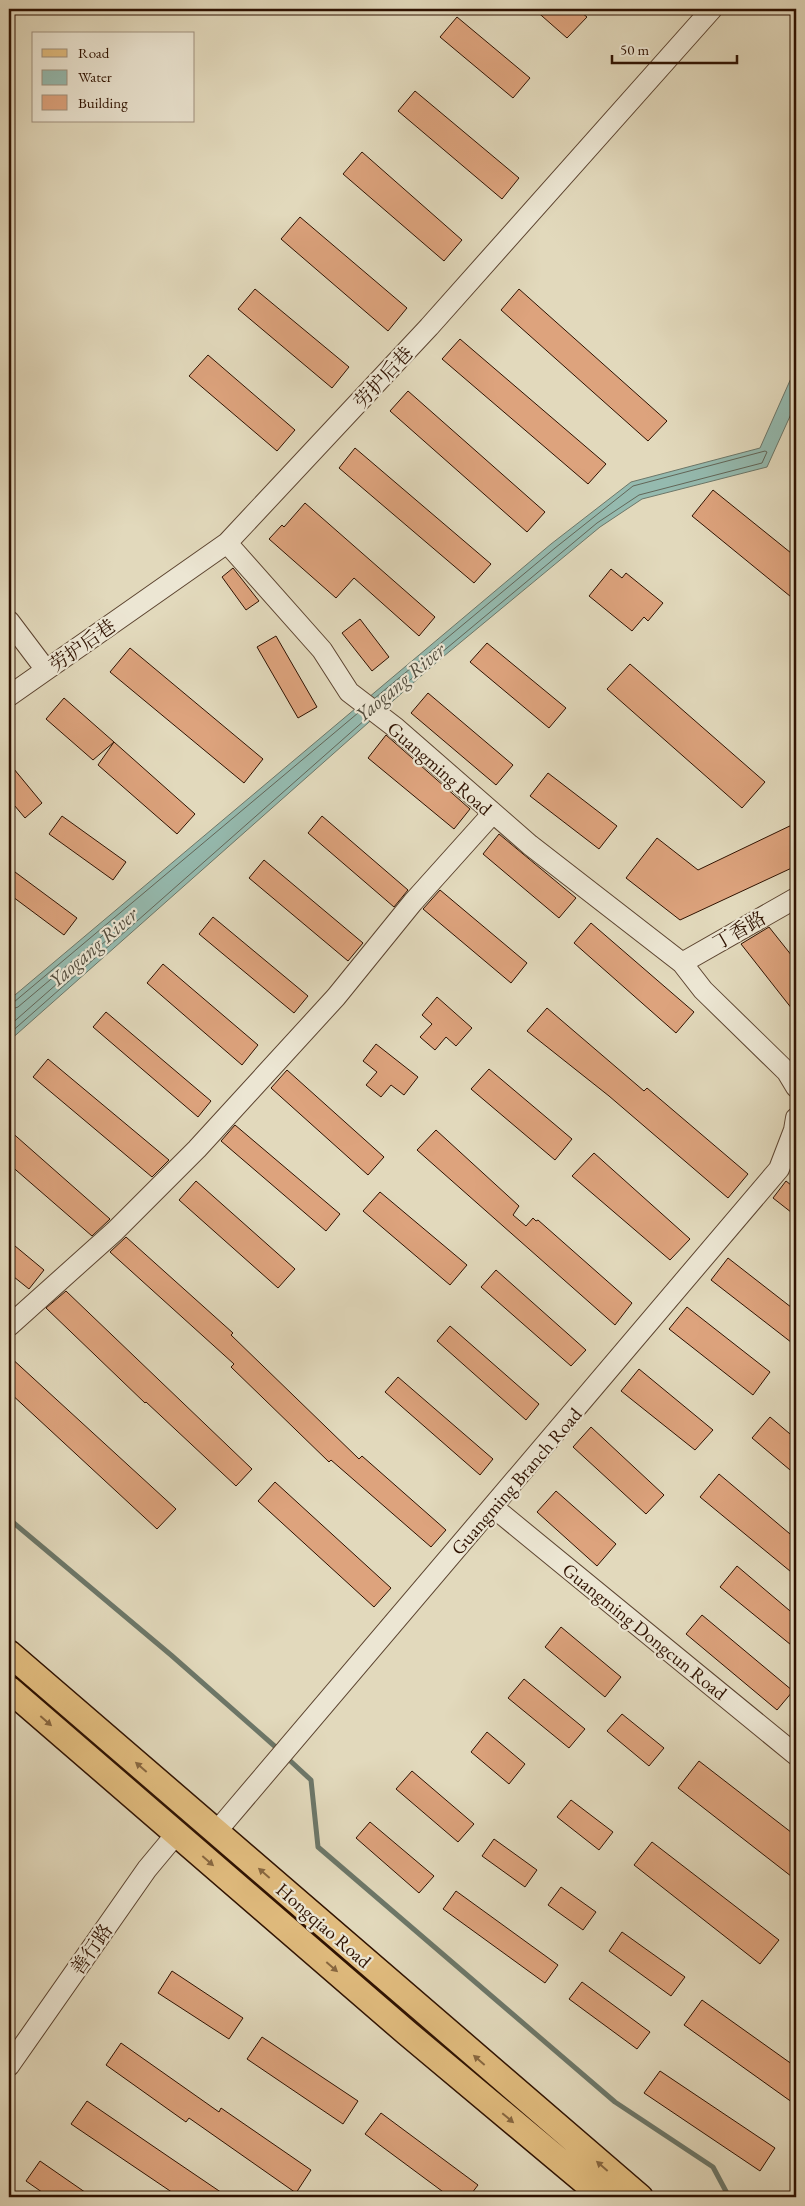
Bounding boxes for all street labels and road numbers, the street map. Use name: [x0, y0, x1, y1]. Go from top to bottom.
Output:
street label: 劳护后巷: [348, 341, 418, 414]
street label: 劳护后巷: [44, 613, 121, 677]
street label: Guangming Road: [382, 716, 498, 821]
street label: 丁香路: [708, 905, 770, 956]
street label: Guangming Branch Road: [445, 1402, 588, 1560]
street label: Guangming Dongcun Road: [557, 1557, 732, 1706]
street label: Hongqiao Road: [271, 1877, 377, 1974]
street label: 善行路: [65, 1919, 118, 1980]

